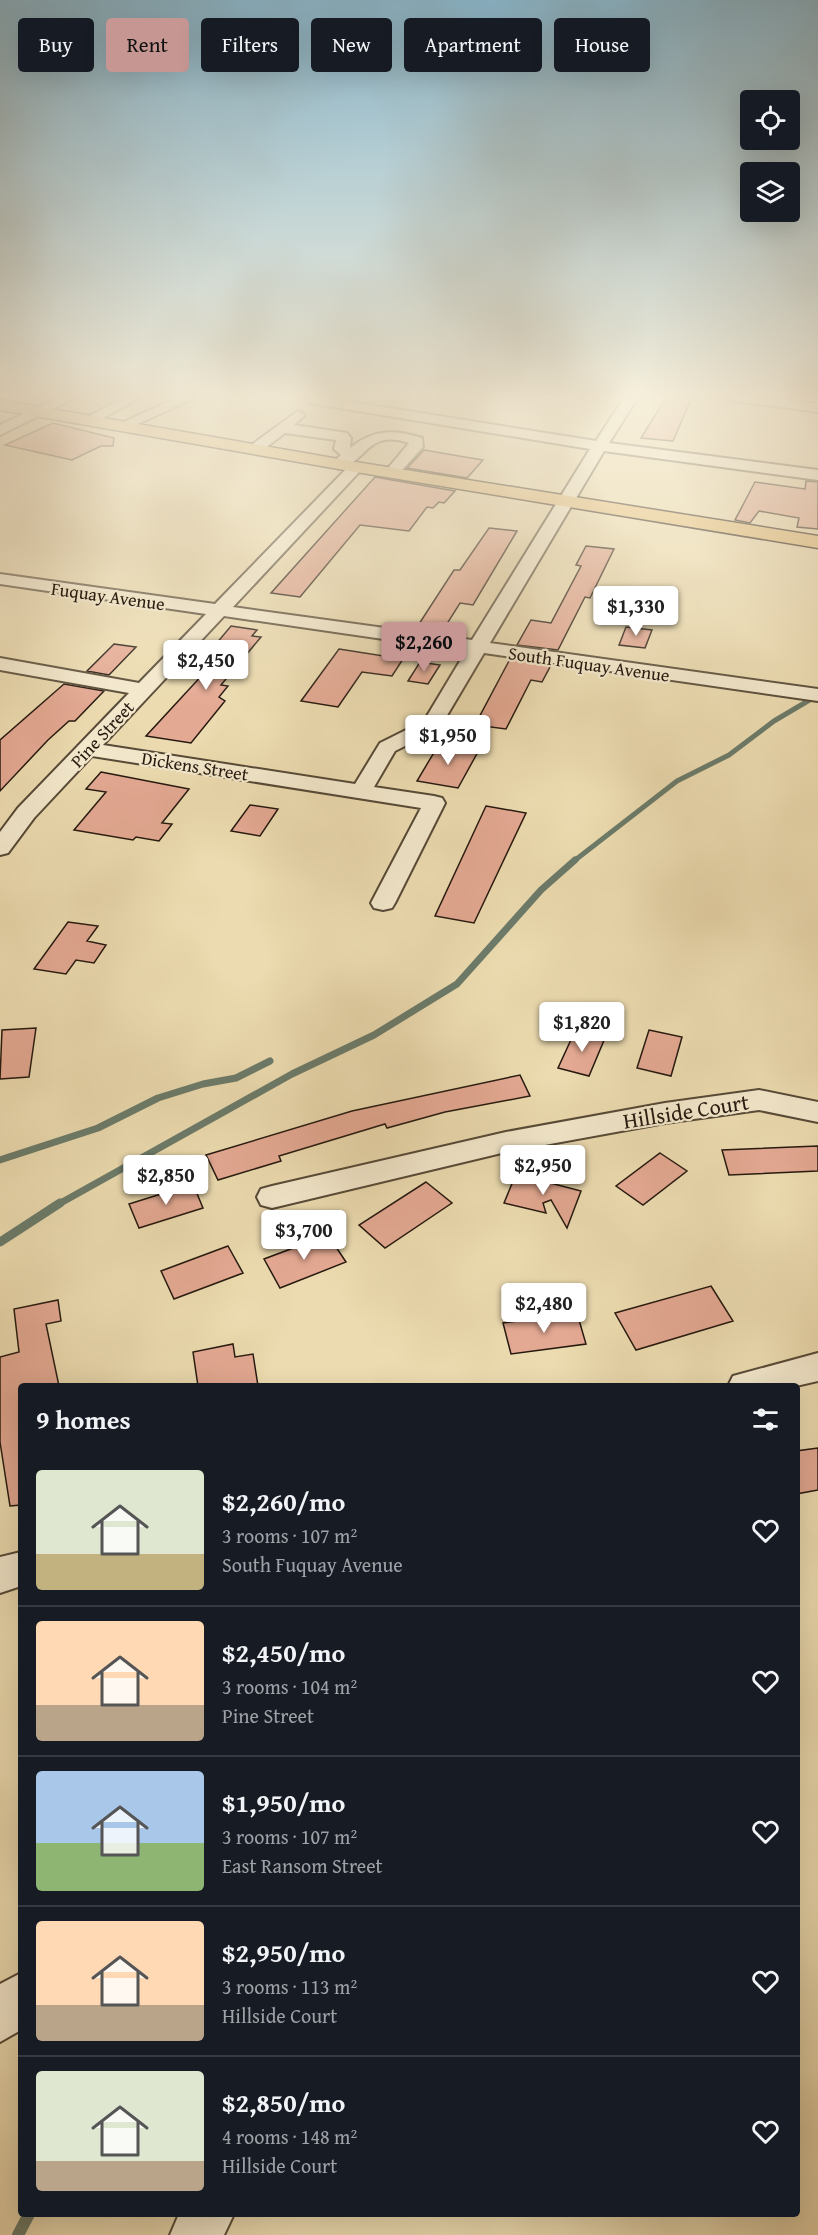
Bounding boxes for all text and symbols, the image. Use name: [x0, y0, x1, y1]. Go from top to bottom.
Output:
chip: Buy: [18, 18, 94, 72]
chip: Rent: [106, 18, 189, 72]
chip: Filters: [201, 18, 299, 72]
chip: New: [311, 18, 392, 72]
chip: Apartment: [404, 18, 542, 72]
chip: House: [554, 18, 650, 72]
map controls: [740, 90, 800, 222]
button: locate: [740, 90, 800, 150]
button: layers: [740, 162, 800, 222]
street label: Fuquay Avenue: [49, 575, 167, 617]
pin: $1,330: [587, 586, 685, 637]
text: $1,330: [607, 591, 665, 620]
pin: $2,260: [375, 622, 473, 673]
text: $2,260: [395, 627, 453, 656]
street label: South Fuquay Avenue: [507, 639, 671, 689]
pin: $2,450: [157, 640, 255, 691]
text: $2,450: [177, 645, 235, 674]
street label: Pine Street: [64, 694, 141, 773]
pin: $1,950: [399, 715, 497, 766]
text: $1,950: [419, 720, 477, 749]
street label: Dickens Street: [140, 744, 251, 788]
pin: $1,820: [533, 1002, 631, 1053]
text: $1,820: [553, 1007, 611, 1036]
street label: Hillside Court: [621, 1085, 751, 1137]
pin: $2,950: [494, 1145, 592, 1196]
text: $2,950: [514, 1150, 572, 1179]
pin: $2,850: [117, 1155, 215, 1206]
text: $2,850: [137, 1160, 195, 1189]
pin: $3,700: [255, 1210, 353, 1261]
text: $3,700: [275, 1215, 333, 1244]
pin: $2,480: [495, 1283, 593, 1334]
text: $2,480: [515, 1288, 573, 1317]
text: 9 homes: [36, 1400, 131, 1439]
icon: filters: [749, 1403, 782, 1436]
text: $2,260/mo: [222, 1482, 345, 1521]
icon: home: [84, 1494, 156, 1566]
icon: heart: [749, 1514, 782, 1547]
text: 3 rooms · 107 m²: [222, 1521, 357, 1550]
text: South Fuquay Avenue: [222, 1550, 403, 1579]
text: $2,450/mo: [222, 1633, 345, 1672]
icon: home: [84, 1645, 156, 1717]
icon: heart: [749, 1665, 782, 1698]
text: 3 rooms · 104 m²: [222, 1672, 357, 1701]
text: Pine Street: [222, 1701, 314, 1730]
text: $1,950/mo: [222, 1783, 345, 1822]
icon: home: [84, 1795, 156, 1867]
icon: heart: [749, 1815, 782, 1848]
text: 3 rooms · 107 m²: [222, 1822, 357, 1851]
text: East Ransom Street: [222, 1851, 383, 1880]
text: $2,950/mo: [222, 1933, 345, 1972]
icon: home: [84, 1945, 156, 2017]
icon: heart: [749, 1965, 782, 1998]
text: 3 rooms · 113 m²: [222, 1972, 357, 2001]
text: Hillside Court: [222, 2001, 337, 2030]
text: $2,850/mo: [222, 2083, 345, 2122]
icon: home: [84, 2095, 156, 2167]
icon: heart: [749, 2115, 782, 2148]
text: 4 rooms · 148 m²: [222, 2122, 357, 2151]
text: Hillside Court: [222, 2151, 337, 2180]

